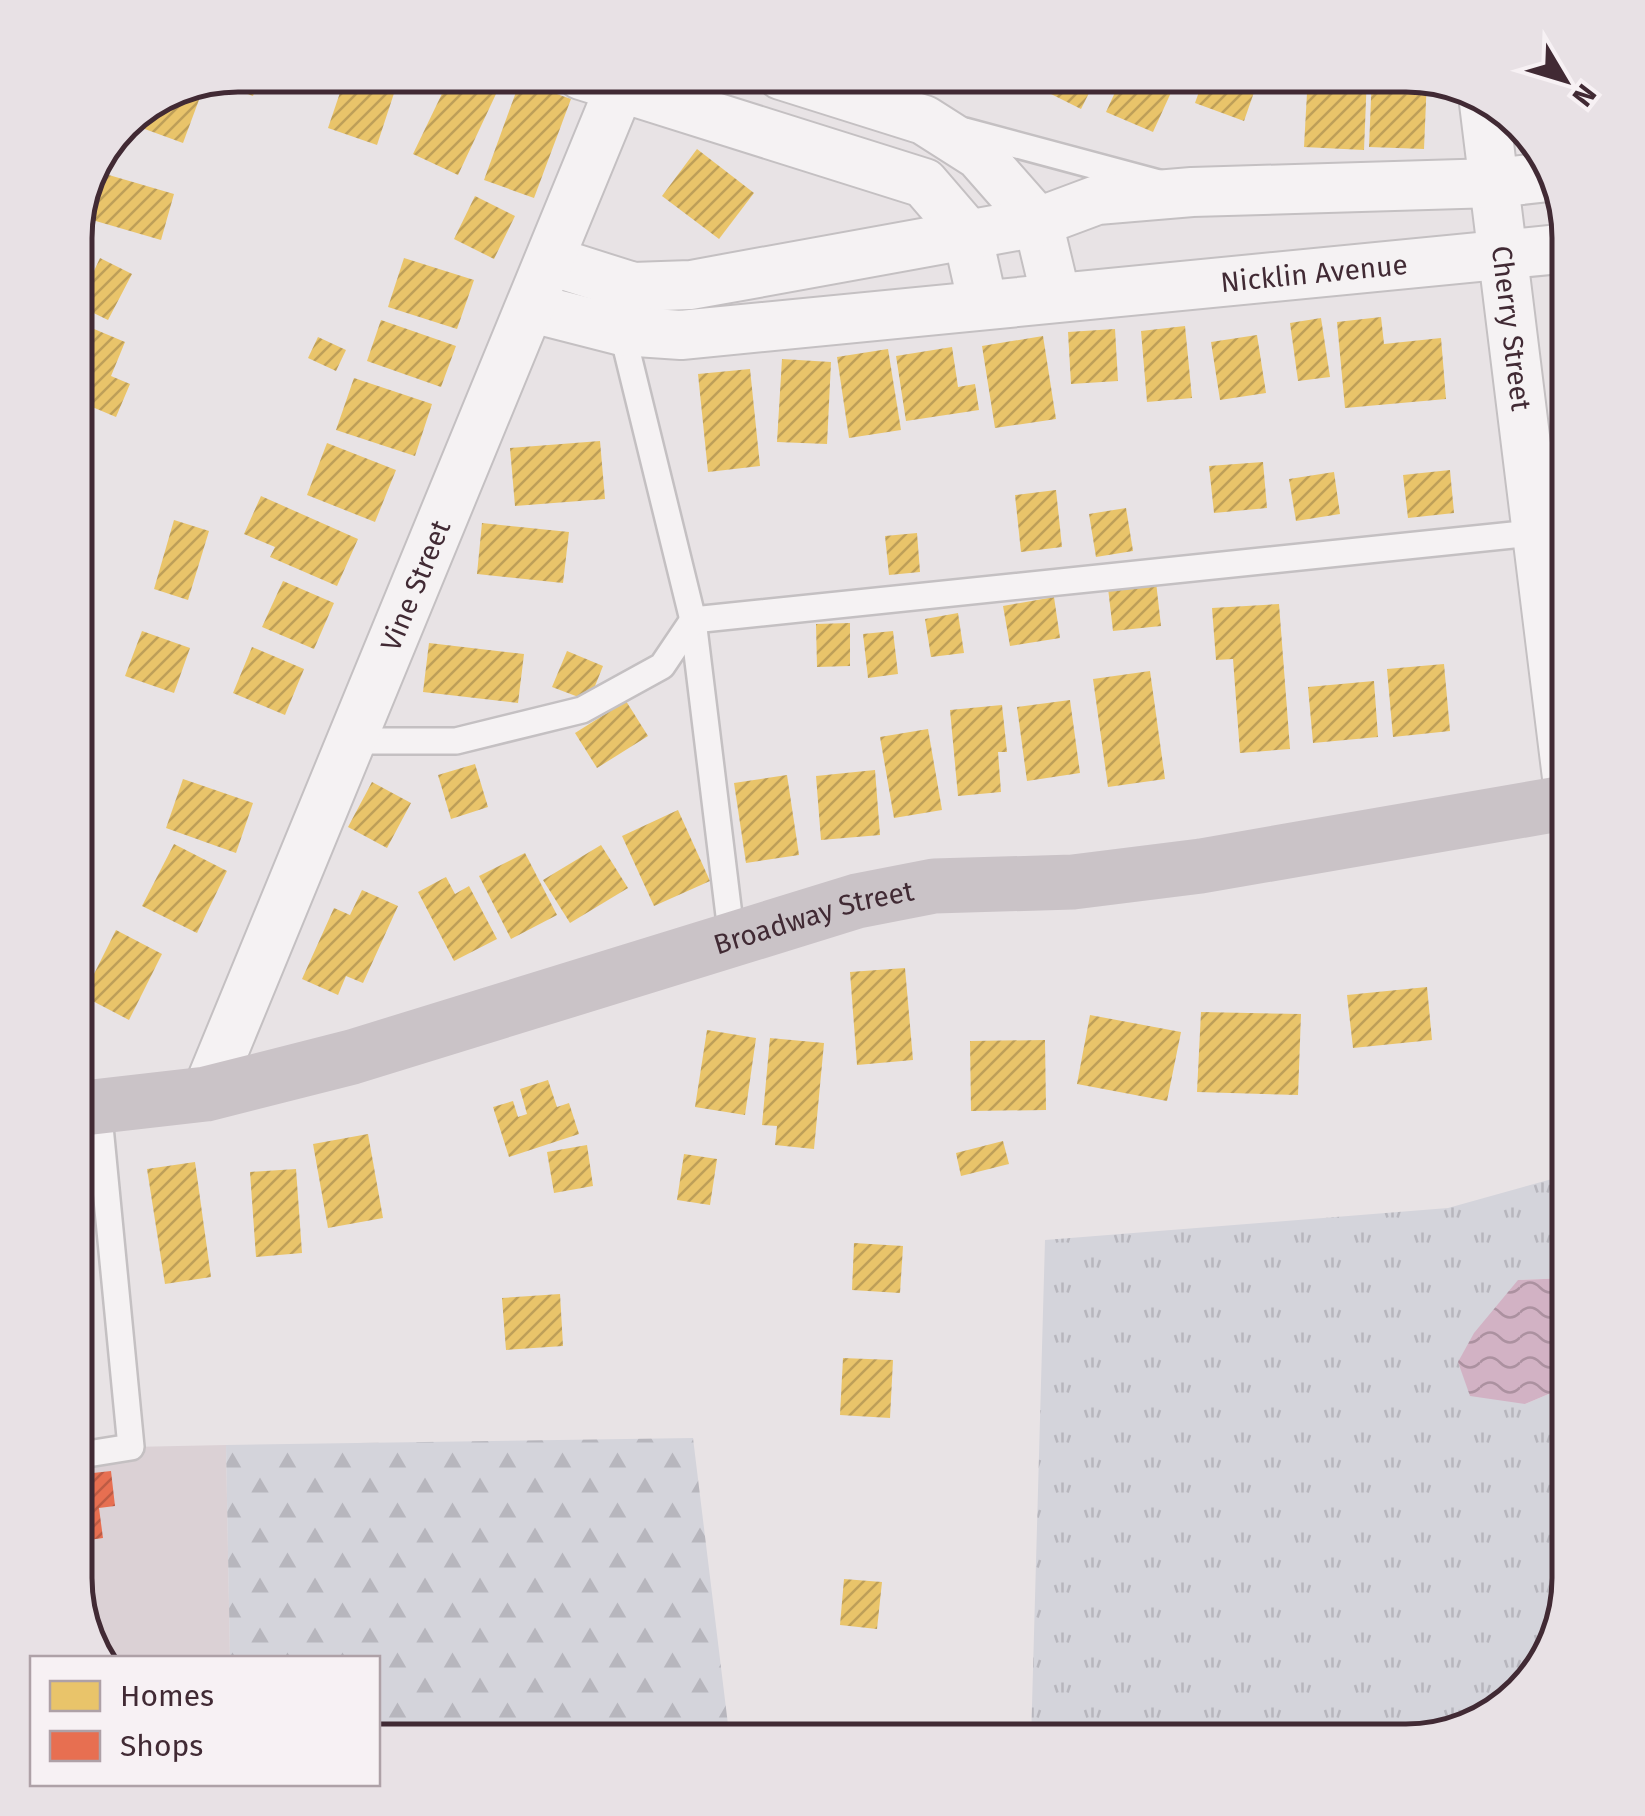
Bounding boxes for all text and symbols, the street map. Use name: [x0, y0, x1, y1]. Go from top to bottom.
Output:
north arrow: [1515, 30, 1615, 130]
text: N: [1566, 78, 1603, 113]
street label: Cherry Street: [1485, 244, 1538, 414]
street label: Nicklin Avenue: [1219, 248, 1409, 299]
street label: Vine Street: [374, 514, 458, 656]
street label: Broadway Street: [710, 874, 917, 961]
legend: [30, 1656, 380, 1786]
text: Homes: [120, 1678, 214, 1714]
text: Shops: [120, 1728, 203, 1764]

